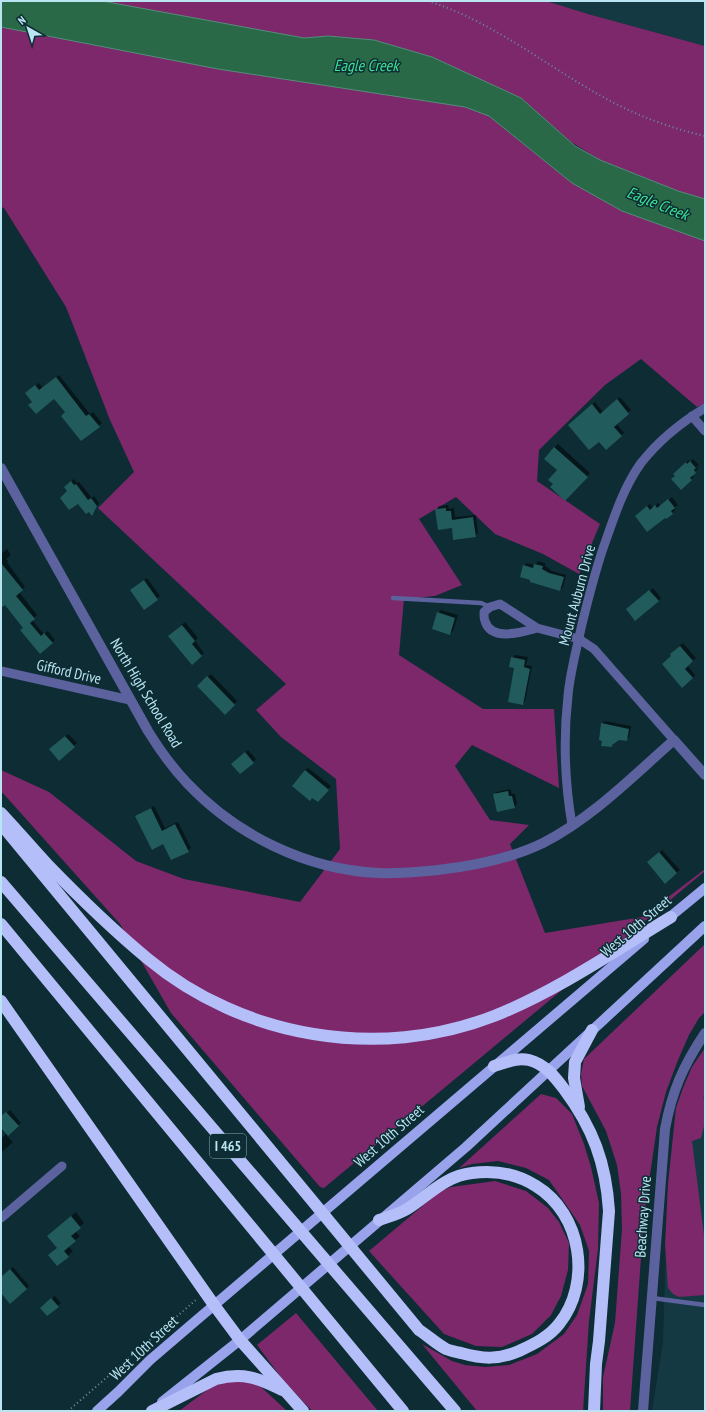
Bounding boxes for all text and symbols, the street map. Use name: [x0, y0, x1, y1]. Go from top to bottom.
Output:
north arrow: [8, 8, 48, 48]
text: N: [15, 13, 28, 28]
water label: Eagle Creek: [334, 55, 400, 75]
water label: Eagle Creek: [624, 182, 693, 225]
street label: Mount Auburn Drive: [554, 542, 599, 647]
street label: North High School Road: [106, 635, 187, 751]
street label: Gifford Drive: [35, 655, 103, 688]
street label: West 10th Street: [596, 891, 675, 961]
street label: West 10th Street: [350, 1100, 428, 1171]
road number: I 465: [210, 1134, 246, 1158]
street label: Beachway Drive: [630, 1176, 655, 1258]
street label: West 10th Street: [106, 1311, 182, 1384]

